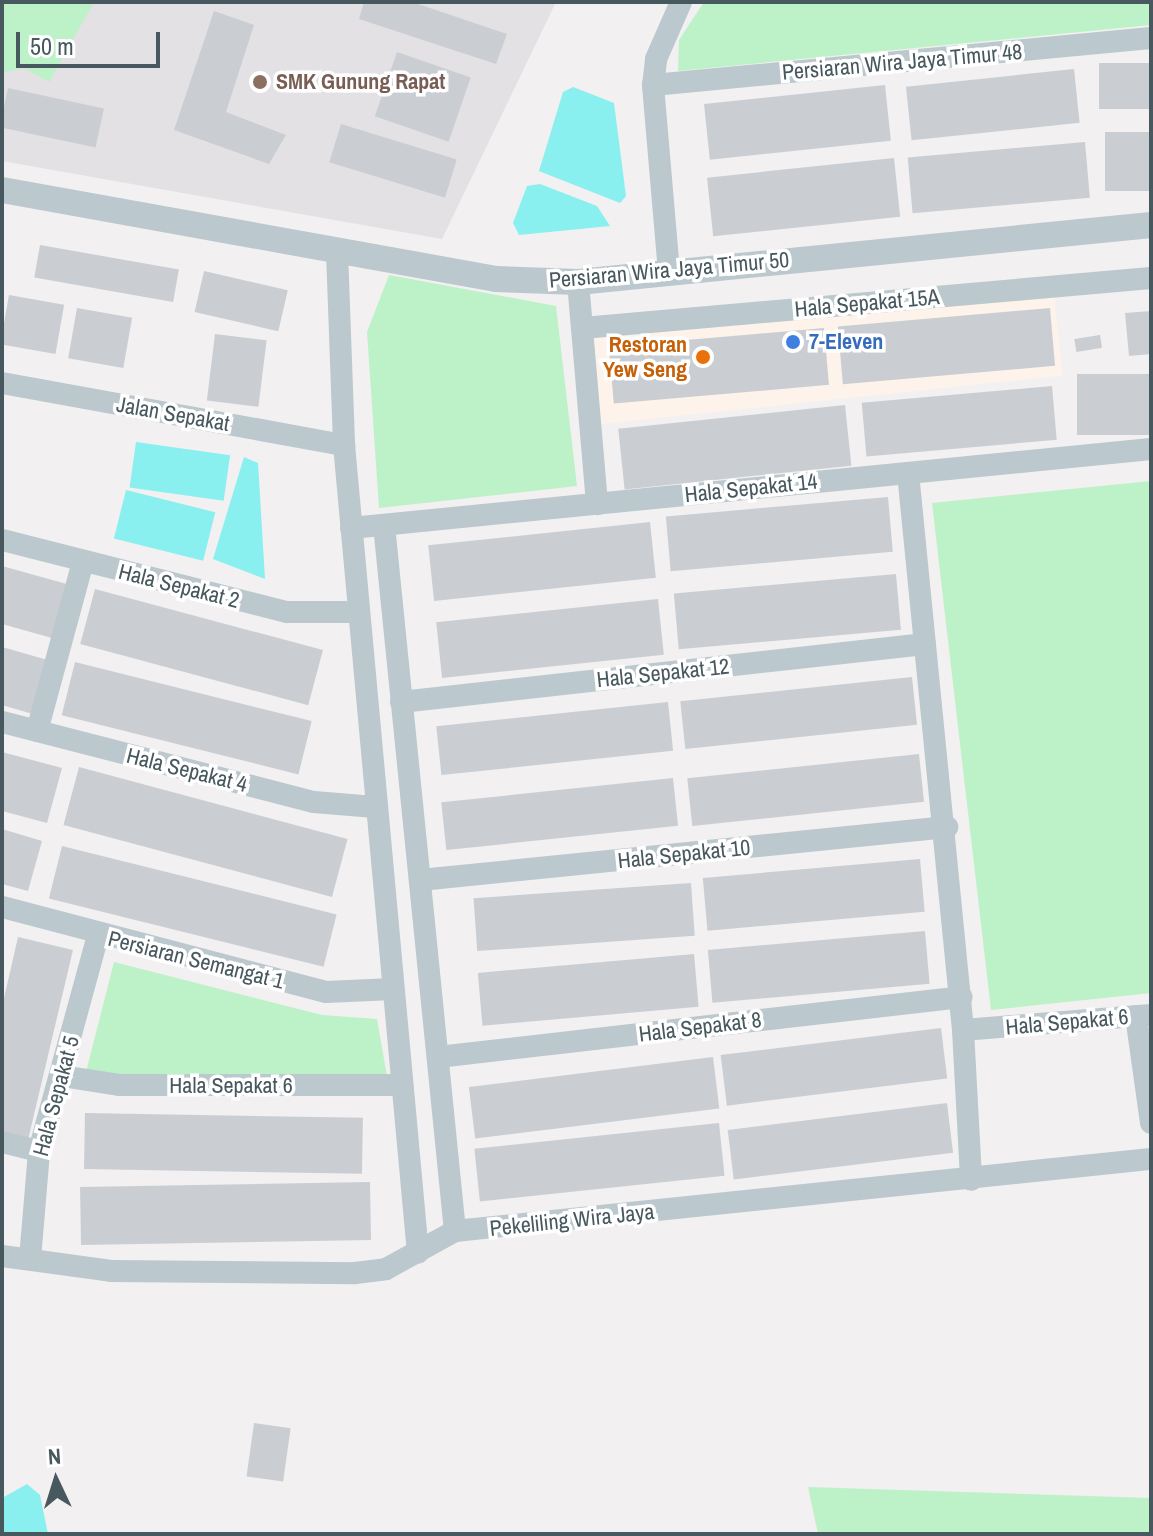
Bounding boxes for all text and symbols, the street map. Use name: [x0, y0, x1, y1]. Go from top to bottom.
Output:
scale bar: [20, 16, 164, 66]
text: 50 m: [30, 30, 74, 62]
street label: Persiaran Wira Jaya Timur 48: [781, 38, 1023, 86]
place label: SMK Gunung Rapat: [276, 69, 445, 95]
marker: SMK Gunung Rapat: [251, 73, 269, 91]
street label: Persiaran Wira Jaya Timur 50: [548, 246, 790, 294]
street label: Hala Sepakat 15A: [793, 284, 941, 322]
place label: 7-Eleven: [809, 329, 883, 355]
place label: Restoran Yew Seng: [603, 331, 687, 382]
marker: 7-Eleven: [784, 333, 802, 351]
marker: Restoran Yew Seng: [694, 348, 712, 366]
street label: Jalan Sepakat: [114, 391, 232, 437]
street label: Hala Sepakat 14: [683, 468, 819, 508]
street label: Hala Sepakat 2: [116, 558, 242, 614]
street label: Hala Sepakat 12: [595, 653, 731, 693]
street label: Hala Sepakat 4: [124, 742, 250, 798]
street label: Hala Sepakat 10: [616, 834, 752, 874]
street label: Persiaran Semangat 1: [105, 925, 287, 995]
street label: Hala Sepakat 6: [1004, 1003, 1130, 1041]
street label: Hala Sepakat 8: [637, 1006, 763, 1048]
street label: Hala Sepakat 5: [27, 1033, 85, 1159]
street label: Hala Sepakat 6: [169, 1073, 293, 1099]
street label: Pekeliling Wira Jaya: [488, 1198, 656, 1242]
north arrow: [16, 1440, 96, 1520]
text: N: [47, 1441, 62, 1471]

